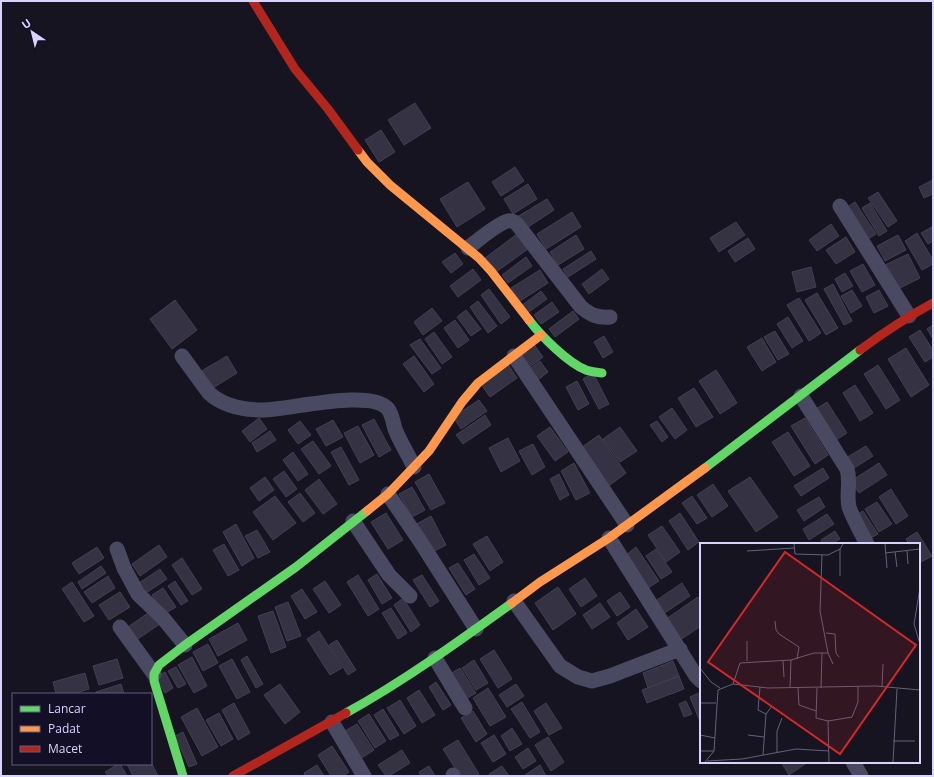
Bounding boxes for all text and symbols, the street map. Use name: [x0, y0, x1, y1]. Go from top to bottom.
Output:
north arrow: [12, 12, 52, 52]
text: U: [18, 15, 34, 32]
inset map: [700, 543, 920, 763]
legend: [12, 693, 152, 765]
text: Lancar: [48, 700, 86, 717]
text: Padat: [48, 720, 80, 737]
text: Macet: [48, 740, 82, 757]

